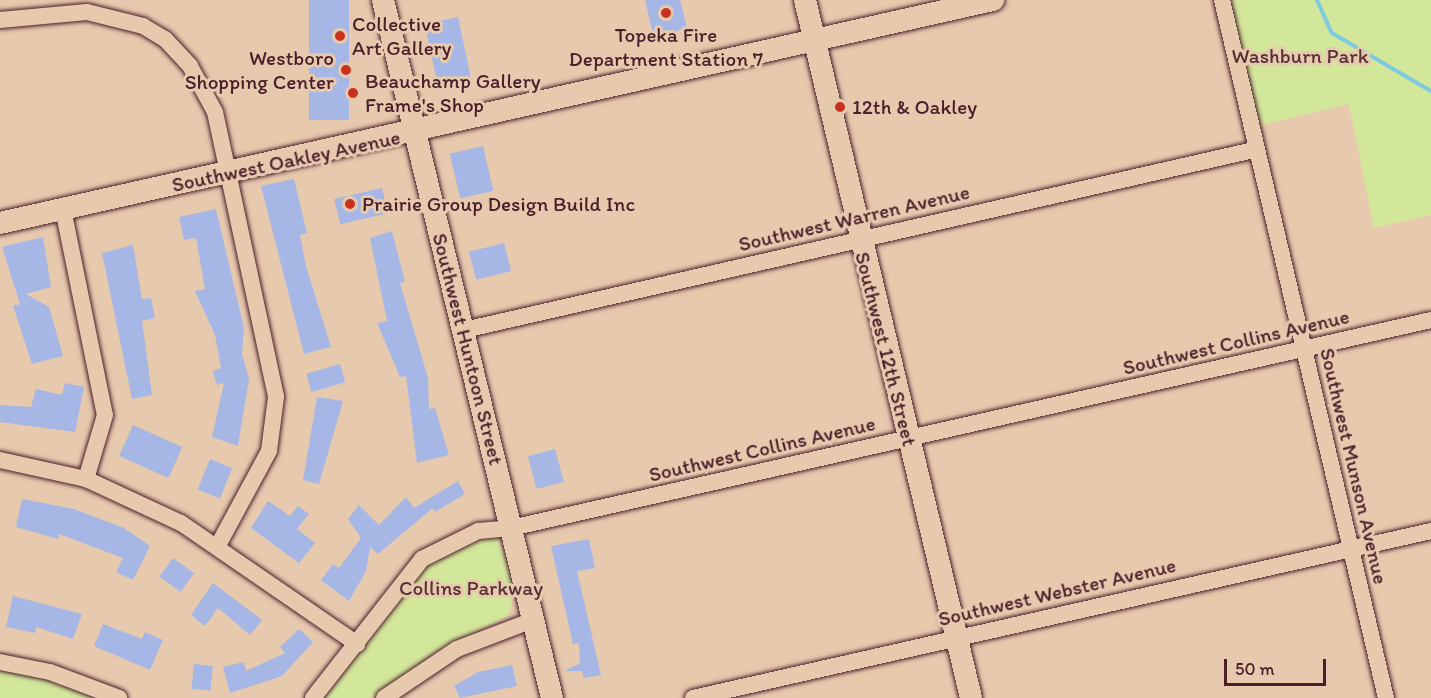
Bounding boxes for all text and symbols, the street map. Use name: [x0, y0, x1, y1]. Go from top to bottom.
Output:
marker: Topeka Fire Department Station 7: [659, 6, 673, 20]
place label: Collective Art Gallery: [352, 11, 452, 61]
place label: Topeka Fire Department Station 7: [569, 22, 763, 72]
marker: Collective Art Gallery: [333, 29, 347, 43]
park label: Washburn Park: [1232, 43, 1368, 69]
place label: Westboro Shopping Center: [185, 45, 334, 95]
marker: Westboro Shopping Center: [339, 63, 353, 77]
place label: Beauchamp Gallery Frame's Shop: [365, 68, 541, 118]
marker: Beauchamp Gallery Frame's Shop: [346, 86, 360, 100]
place label: 12th & Oakley: [852, 94, 977, 120]
marker: 12th & Oakley: [833, 100, 847, 114]
street label: Southwest Oakley Avenue: [170, 125, 402, 197]
street label: Southwest Warren Avenue: [736, 179, 972, 257]
place label: Prairie Group Design Build Inc: [362, 191, 634, 217]
marker: Prairie Group Design Build Inc: [343, 197, 357, 211]
street label: Southwest Huntoon Street: [427, 230, 509, 468]
street label: Southwest 12th Street: [850, 250, 922, 448]
street label: Southwest Collins Avenue: [1120, 304, 1352, 380]
street label: Southwest Munson Avenue: [1315, 346, 1393, 586]
street label: Southwest Collins Avenue: [646, 411, 878, 487]
street label: Southwest Webster Avenue: [936, 552, 1178, 632]
park label: Collins Parkway: [399, 575, 543, 601]
scale bar: [1227, 647, 1329, 685]
text: 50 m: [1235, 658, 1275, 680]

